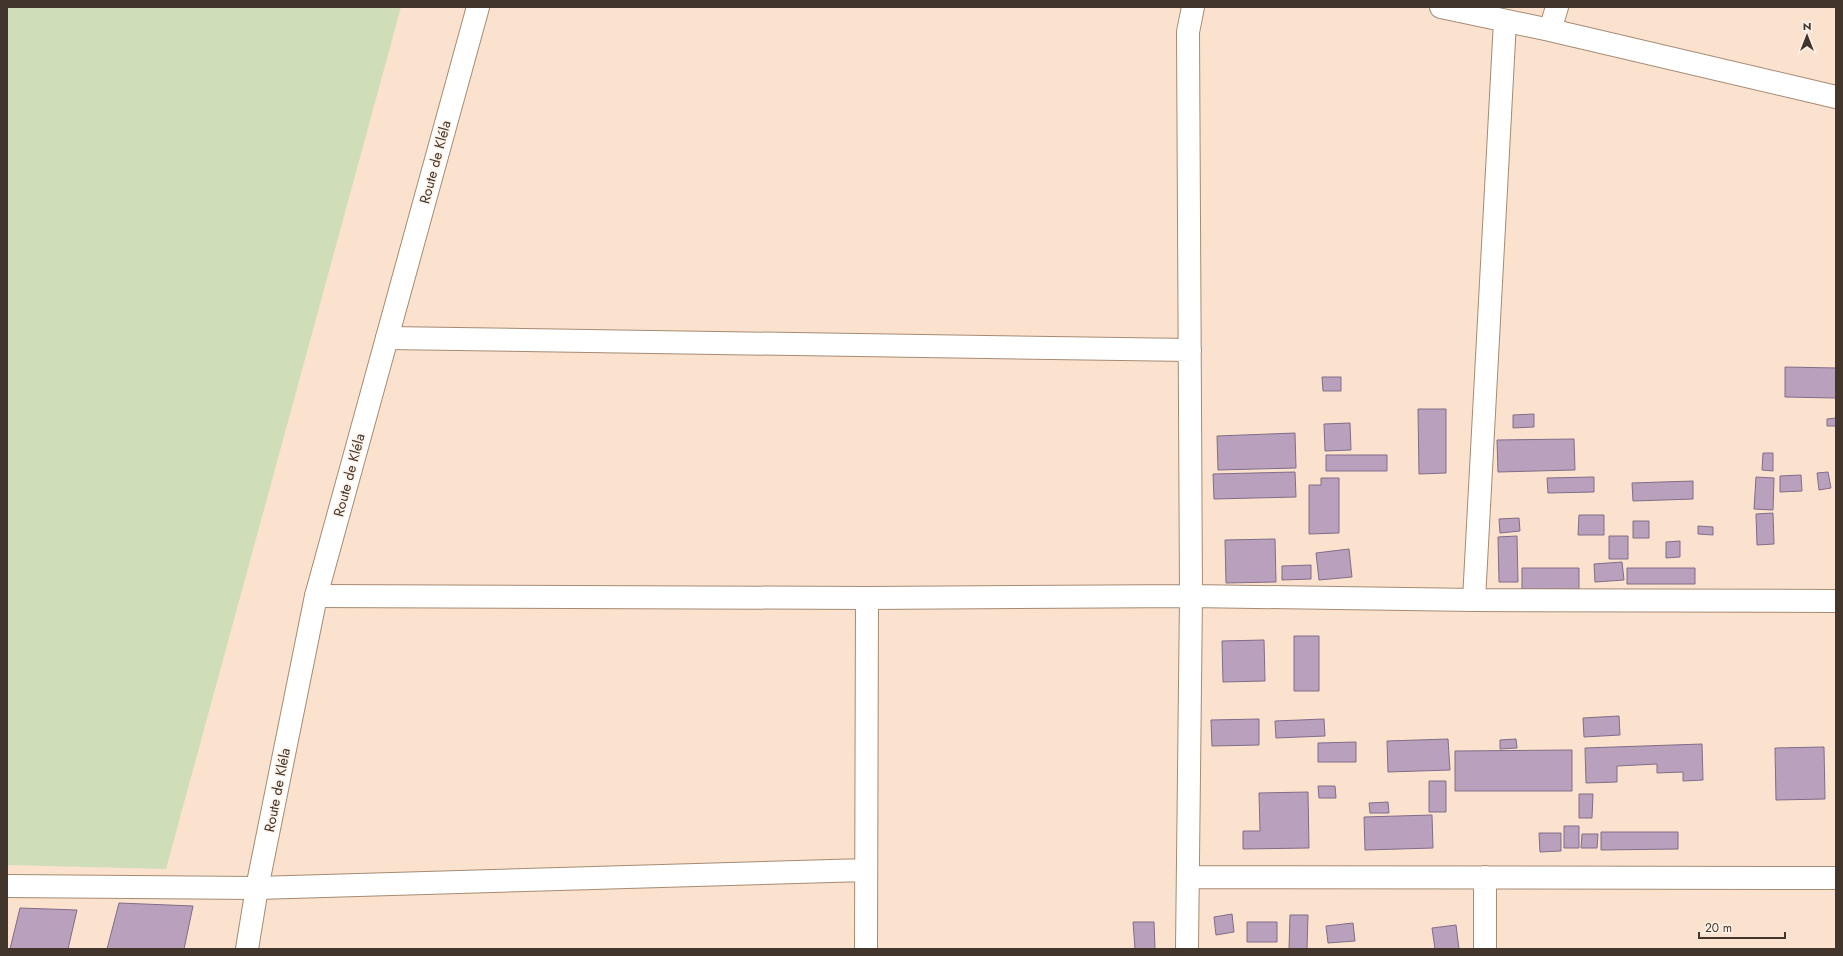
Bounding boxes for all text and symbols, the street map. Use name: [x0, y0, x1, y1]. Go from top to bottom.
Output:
north arrow: [1787, 16, 1827, 56]
text: N: [1803, 18, 1811, 34]
street label: Route de Kléla: [414, 118, 456, 206]
street label: Route de Kléla: [328, 431, 370, 519]
street label: Route de Kléla: [259, 746, 295, 834]
scale bar: [1699, 914, 1785, 940]
text: 20 m: [1705, 919, 1732, 937]

